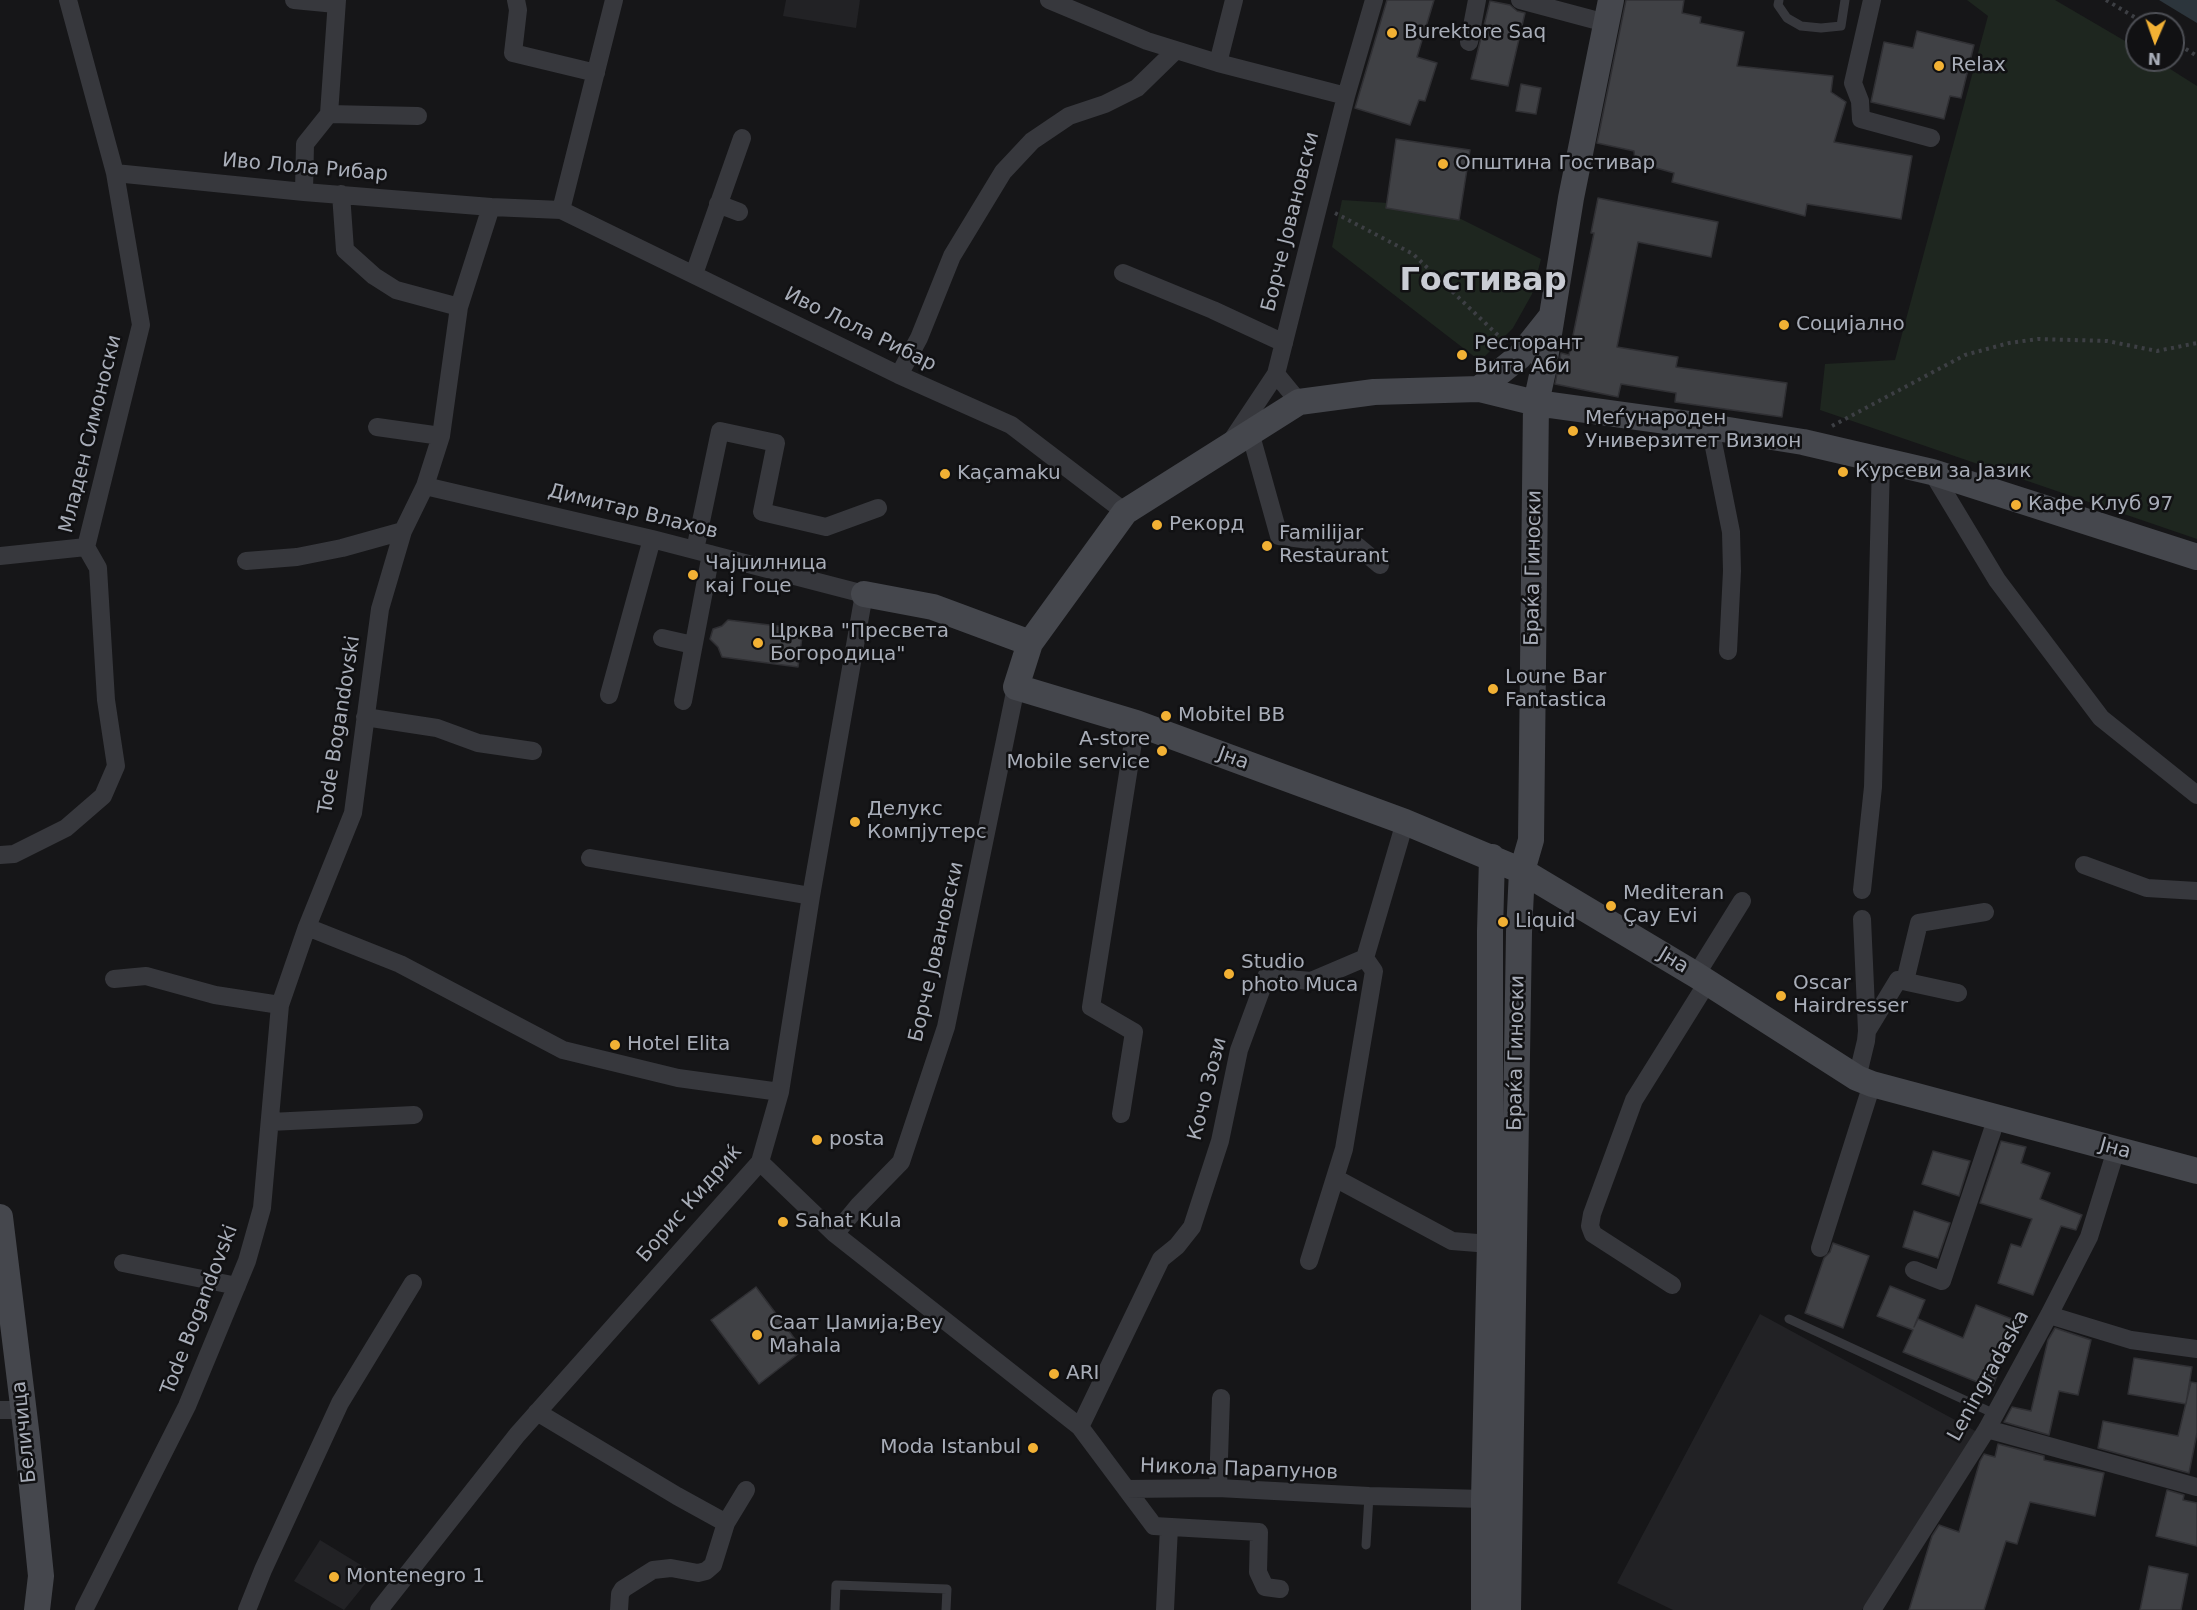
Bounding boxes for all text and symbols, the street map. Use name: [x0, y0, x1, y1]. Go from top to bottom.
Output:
north arrow: [2125, 12, 2185, 72]
place label: Burektore Saq: [1404, 21, 1546, 45]
marker: Burektore Saq: [1385, 26, 1399, 40]
text: N: [2147, 49, 2161, 68]
place label: Relax: [1951, 54, 2006, 78]
marker: Relax: [1932, 59, 1946, 73]
street label: Борче Јовановски: [1257, 130, 1325, 314]
street label: Иво Лола Рибар: [221, 149, 389, 187]
place label: Општина Гостивар: [1455, 152, 1655, 176]
marker: Општина Гостивар: [1436, 157, 1450, 171]
district label: Гостивар: [1399, 263, 1567, 301]
street label: Иво Лола Рибар: [780, 283, 940, 377]
place label: Социјално: [1796, 313, 1905, 337]
marker: Социјално: [1777, 318, 1791, 332]
street label: Младен Симоноски: [55, 332, 127, 536]
place label: Ресторант Вита Аби: [1474, 332, 1583, 379]
marker: Ресторант Вита Аби: [1455, 348, 1469, 362]
place label: Меѓународен Универзитет Визион: [1585, 407, 1801, 454]
marker: Меѓународен Универзитет Визион: [1566, 424, 1580, 438]
place label: Курсеви за Јазик: [1855, 460, 2031, 484]
place label: Kaçamaku: [957, 462, 1061, 486]
marker: Курсеви за Јазик: [1836, 465, 1850, 479]
marker: Kaçamaku: [938, 467, 952, 481]
street label: Димитар Влахов: [546, 479, 720, 545]
street label: Браќа Гиноски: [1521, 490, 1547, 646]
place label: Кафе Клуб 97: [2028, 493, 2173, 517]
marker: Кафе Клуб 97: [2009, 498, 2023, 512]
place label: Рекорд: [1169, 513, 1244, 537]
marker: Рекорд: [1150, 518, 1164, 532]
place label: Familijar Restaurant: [1279, 522, 1388, 569]
marker: Familijar Restaurant: [1260, 539, 1274, 553]
place label: Чајџилница кај Гоце: [705, 552, 827, 599]
marker: Чајџилница кај Гоце: [686, 568, 700, 582]
place label: Црква "Пресвета Богородица": [770, 620, 949, 667]
street label: Tode Bogandovski: [314, 634, 366, 816]
marker: Црква "Пресвета Богородица": [751, 636, 765, 650]
place label: Loune Bar Fantastica: [1505, 666, 1607, 713]
marker: Loune Bar Fantastica: [1486, 682, 1500, 696]
place label: Mobitel BB: [1178, 704, 1285, 728]
marker: Mobitel BB: [1159, 709, 1173, 723]
place label: A-store Mobile service: [1006, 728, 1150, 775]
street label: Јна: [1214, 742, 1252, 776]
marker: A-store Mobile service: [1155, 744, 1169, 758]
place label: Делукс Компјутерс: [867, 798, 987, 845]
marker: Делукс Компјутерс: [848, 815, 862, 829]
street label: Борче Јовановски: [905, 859, 969, 1045]
place label: Mediteran Çay Evi: [1623, 882, 1724, 929]
marker: Mediteran Çay Evi: [1604, 899, 1618, 913]
place label: Liquid: [1515, 910, 1575, 934]
marker: Liquid: [1496, 915, 1510, 929]
street label: Јна: [1653, 943, 1693, 979]
place label: Studio photo Muca: [1241, 951, 1358, 998]
marker: Studio photo Muca: [1222, 967, 1236, 981]
place label: Oscar Hairdresser: [1793, 972, 1908, 1019]
street label: Браќа Гиноски: [1504, 975, 1530, 1131]
marker: Oscar Hairdresser: [1774, 989, 1788, 1003]
place label: Hotel Elita: [627, 1033, 730, 1057]
street label: Кочо Зози: [1184, 1035, 1232, 1143]
marker: Hotel Elita: [608, 1038, 622, 1052]
place label: posta: [829, 1128, 884, 1152]
marker: posta: [810, 1133, 824, 1147]
street label: Јна: [2097, 1133, 2133, 1165]
street label: Борис Кидриќ: [632, 1140, 748, 1268]
place label: Sahat Kula: [795, 1210, 902, 1234]
marker: Sahat Kula: [776, 1215, 790, 1229]
street label: Tode Bogandovski: [156, 1222, 244, 1398]
street label: Leningradaska: [1943, 1306, 2035, 1446]
place label: Саат Џамија;Bey Mahala: [769, 1312, 943, 1359]
marker: Саат Џамија;Bey Mahala: [750, 1328, 764, 1342]
place label: ARI: [1066, 1362, 1099, 1386]
marker: ARI: [1047, 1367, 1061, 1381]
street label: Беличица: [8, 1380, 42, 1484]
place label: Moda Istanbul: [880, 1436, 1021, 1460]
marker: Moda Istanbul: [1026, 1441, 1040, 1455]
street label: Никола Парапунов: [1140, 1455, 1338, 1485]
place label: Montenegro 1: [346, 1565, 485, 1589]
marker: Montenegro 1: [327, 1570, 341, 1584]

